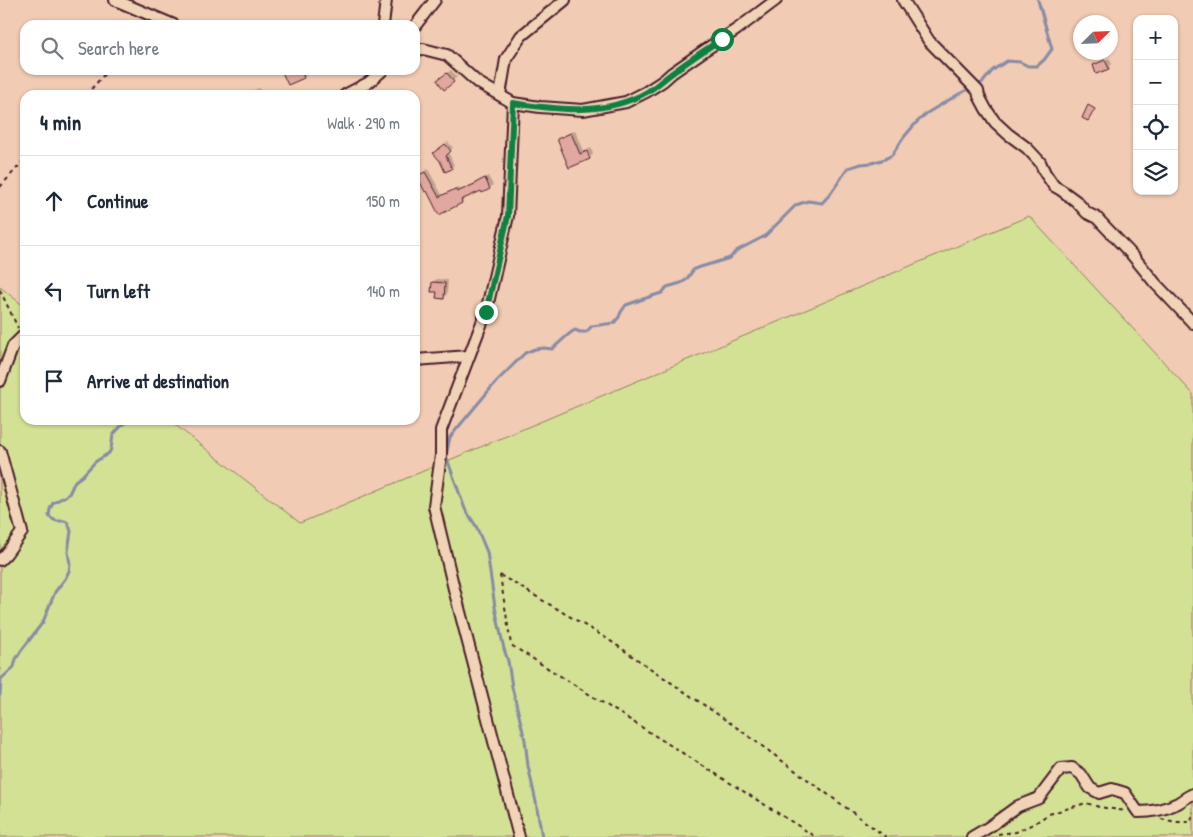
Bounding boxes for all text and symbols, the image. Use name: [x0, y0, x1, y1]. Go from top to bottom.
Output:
north arrow: [1073, 15, 1118, 60]
map controls: [1133, 15, 1178, 195]
button: +: [1133, 15, 1178, 60]
search box: [20, 20, 420, 75]
route start: [711, 28, 734, 51]
icon: search: [38, 34, 66, 62]
text: Search here: [78, 35, 159, 61]
button: −: [1133, 60, 1178, 105]
button: locate: [1133, 105, 1178, 150]
text: 4 min: [40, 108, 81, 137]
text: Walk · 290 m: [327, 112, 400, 134]
button: layers: [1133, 150, 1178, 195]
icon: ahead: [40, 187, 68, 215]
text: Continue: [87, 188, 148, 214]
text: 150 m: [366, 190, 400, 212]
icon: left: [40, 277, 68, 305]
text: Turn left: [87, 278, 150, 304]
text: 140 m: [366, 280, 400, 302]
route end: [475, 301, 498, 324]
icon: arrive: [40, 367, 68, 395]
text: Arrive at destination: [87, 368, 229, 394]

